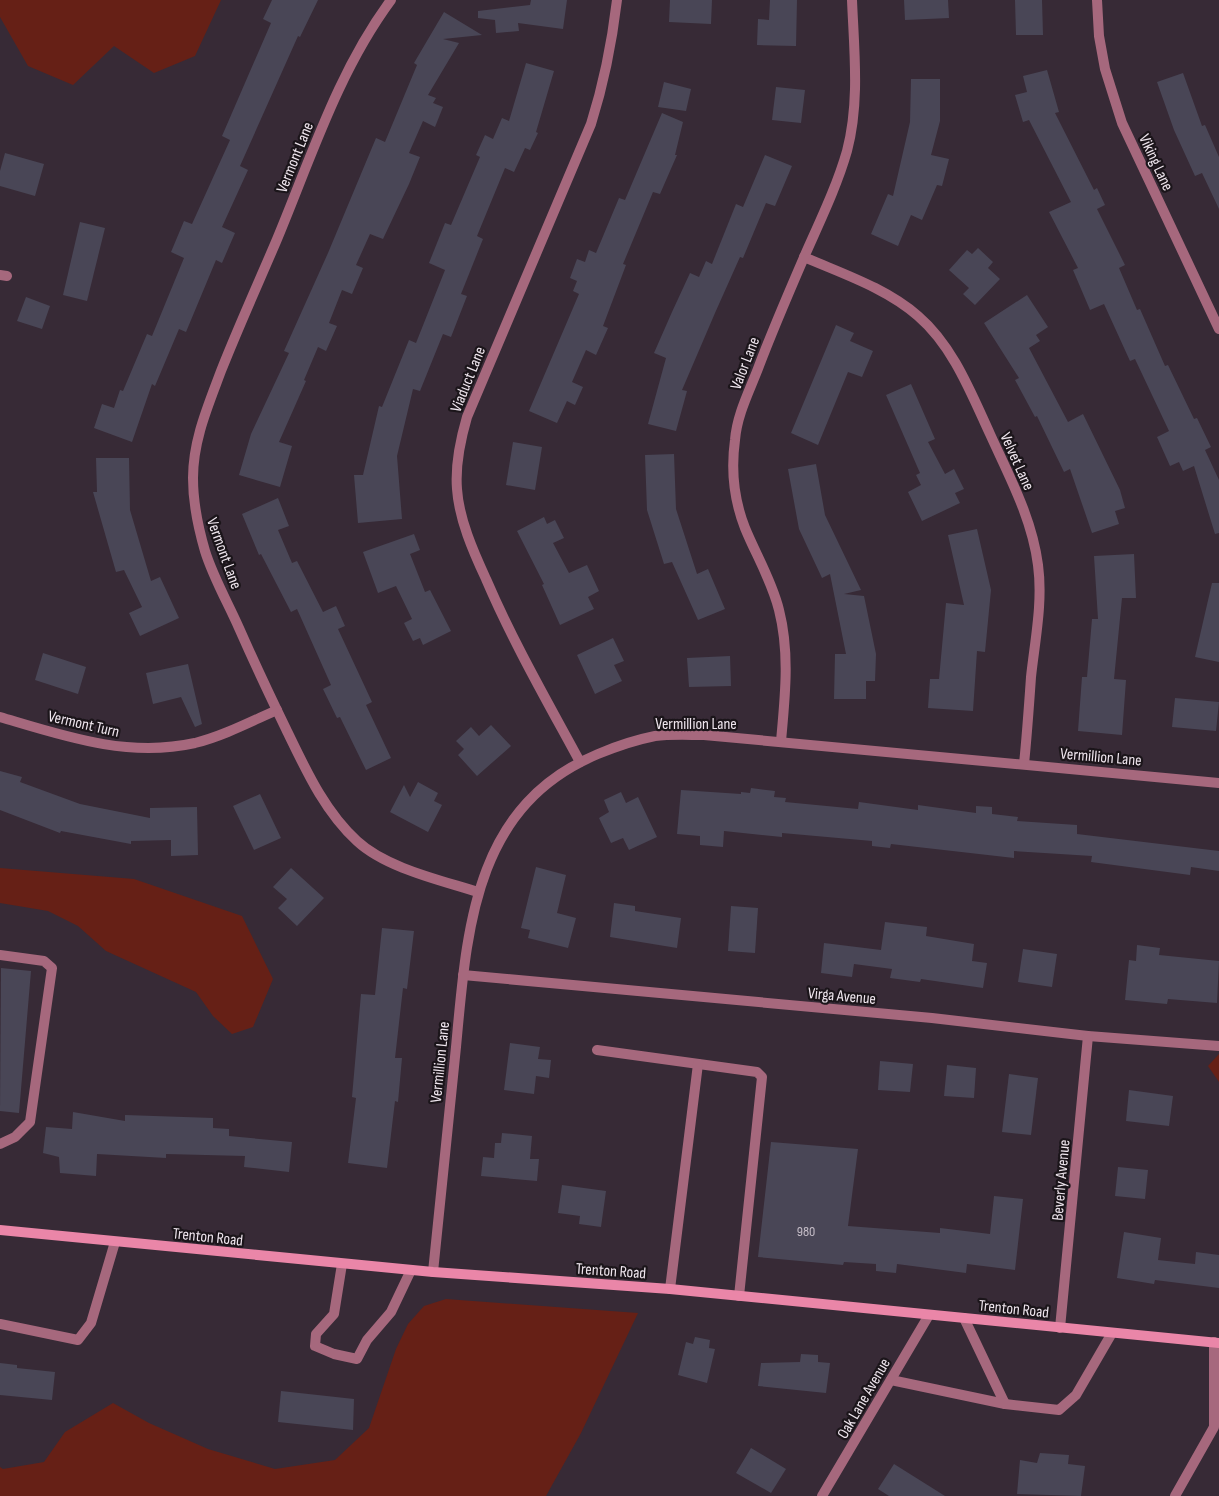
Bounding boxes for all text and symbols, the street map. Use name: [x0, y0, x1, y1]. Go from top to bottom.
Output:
street label: Vermont Lane: [273, 120, 318, 196]
street label: Viking Lane: [1134, 131, 1177, 194]
street label: Valor Lane: [727, 334, 764, 393]
street label: Viaduct Lane: [447, 344, 490, 415]
street label: Velvet Lane: [995, 430, 1038, 494]
street label: Vermont Lane: [202, 515, 245, 592]
street label: Vermont Turn: [46, 707, 121, 742]
street label: Vermillion Lane: [655, 715, 737, 734]
street label: Vermillion Lane: [1059, 744, 1142, 771]
street label: Virga Avenue: [807, 984, 877, 1009]
street label: Vermillion Lane: [427, 1021, 454, 1104]
street label: Beverly Avenue: [1048, 1139, 1075, 1221]
house number: 980: [797, 1223, 815, 1240]
street label: Trenton Road: [172, 1224, 244, 1251]
street label: Trenton Road: [575, 1260, 647, 1283]
street label: Trenton Road: [978, 1296, 1050, 1323]
street label: Oak Lane Avenue: [834, 1355, 895, 1442]

